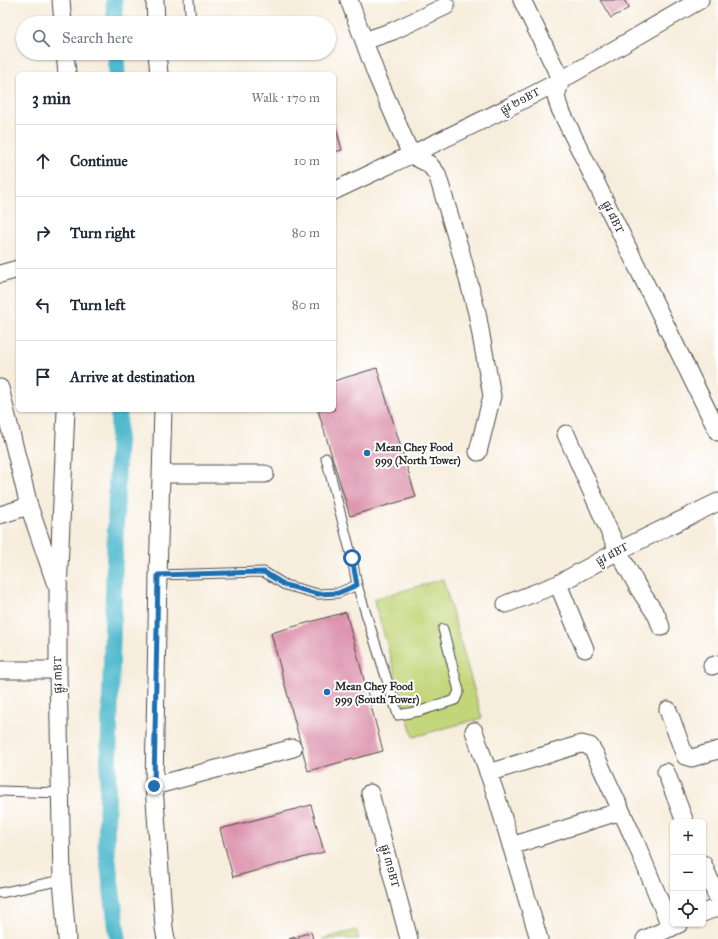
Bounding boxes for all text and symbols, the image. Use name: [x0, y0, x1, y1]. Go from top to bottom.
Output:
search box: [16, 16, 336, 60]
icon: search: [30, 27, 52, 49]
text: Search here: [62, 29, 133, 47]
street label: ផ្លូវ ២១BT: [498, 85, 544, 120]
text: 3 min: [32, 88, 71, 109]
text: Walk · 170 m: [251, 90, 320, 106]
icon: ahead: [32, 150, 54, 172]
text: Continue: [70, 152, 128, 170]
text: 10 m: [294, 153, 320, 169]
street label: ផ្លូវ ៨BT: [597, 199, 627, 237]
icon: right: [32, 222, 54, 244]
text: Turn right: [70, 224, 135, 242]
text: 80 m: [292, 225, 320, 241]
icon: left: [32, 294, 54, 316]
text: Turn left: [70, 296, 126, 314]
text: 80 m: [292, 297, 320, 313]
icon: arrive: [32, 366, 54, 388]
text: Arrive at destination: [70, 368, 195, 386]
place label: Mean Chey Food 999 (North Tower): [375, 441, 461, 468]
marker: Mean Chey Food 999 (North Tower): [362, 448, 372, 458]
street label: ផ្លូវ ៨BT: [594, 540, 632, 571]
route start: [343, 549, 361, 567]
street label: ផ្លូវ ៣BT: [51, 656, 68, 694]
place label: Mean Chey Food 999 (South Tower): [335, 680, 419, 707]
marker: Mean Chey Food 999 (South Tower): [322, 687, 332, 697]
route end: [145, 777, 163, 795]
map controls: [670, 819, 706, 927]
button: +: [670, 819, 706, 855]
street label: ផ្លូវ ៣១BT: [375, 843, 402, 890]
button: −: [670, 855, 706, 891]
button: locate: [670, 891, 706, 927]

